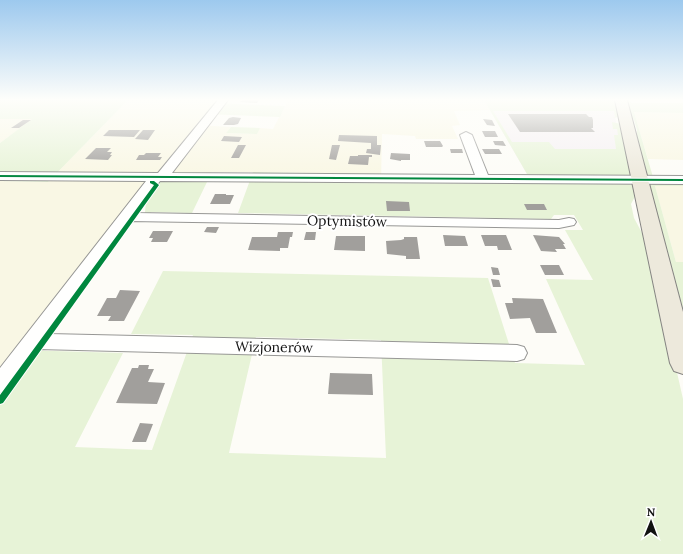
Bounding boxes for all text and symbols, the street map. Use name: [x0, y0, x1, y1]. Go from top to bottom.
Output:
street label: Optymistów: [307, 211, 388, 231]
street label: Wizjonerów: [235, 337, 314, 357]
north arrow: [631, 502, 671, 542]
text: N: [647, 505, 656, 519]

